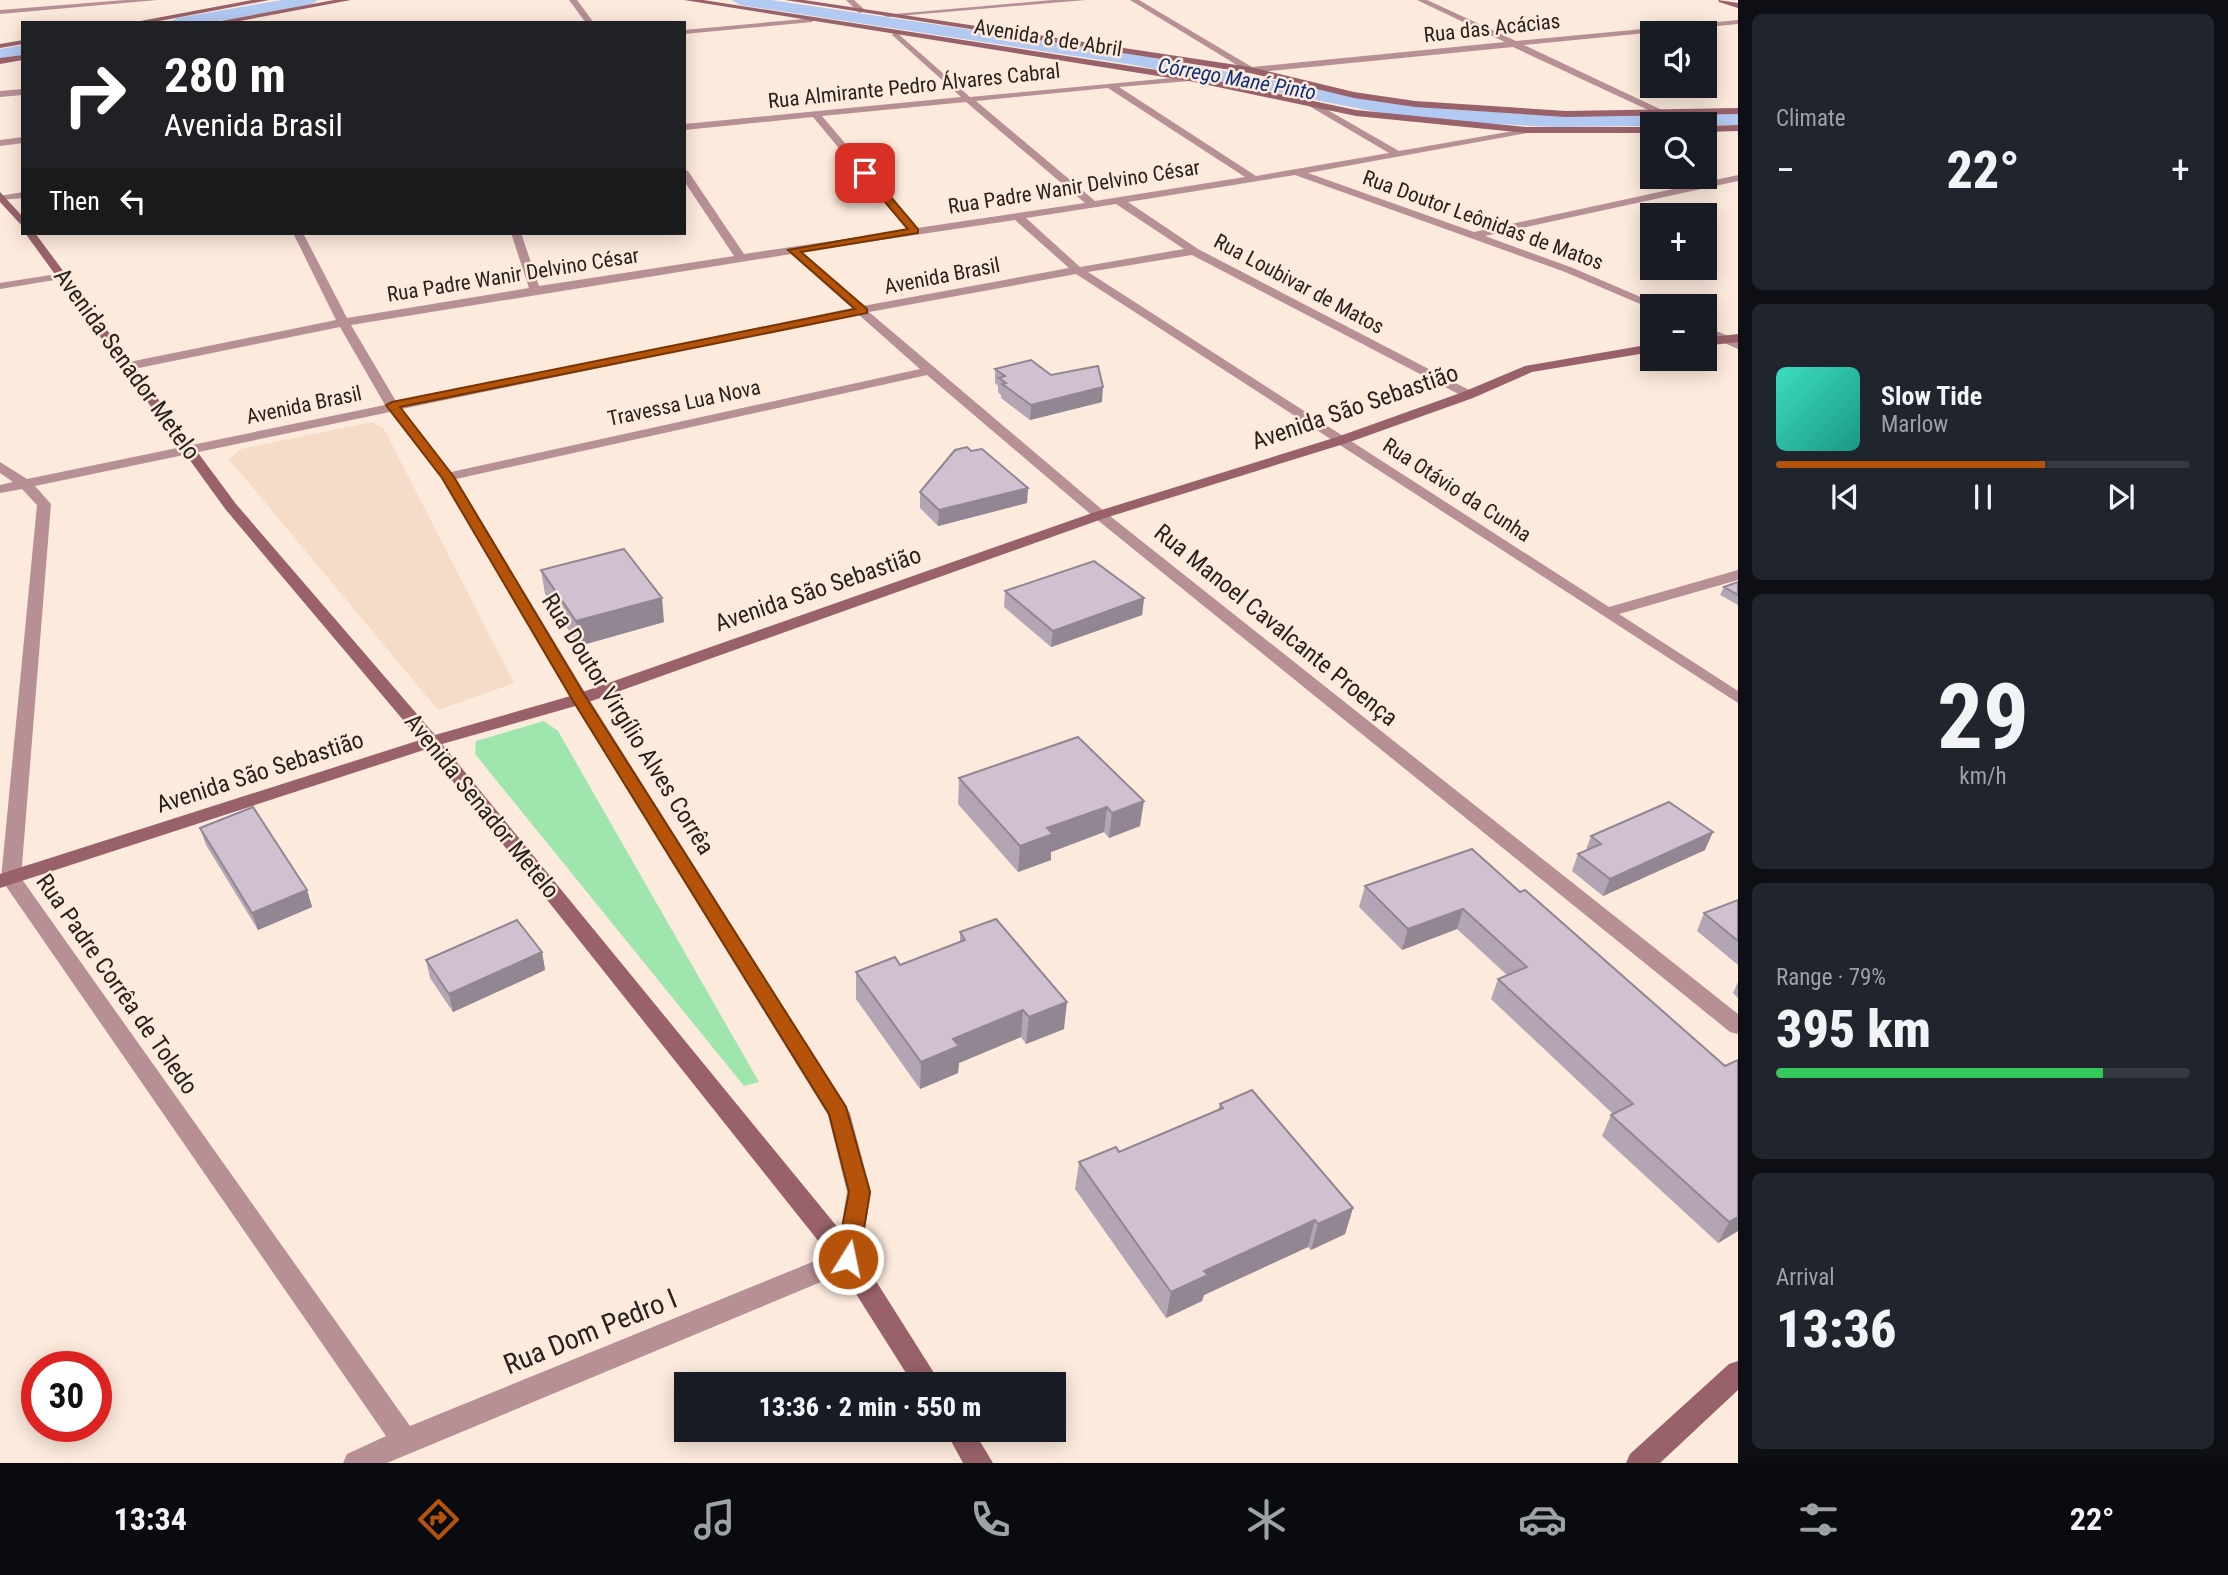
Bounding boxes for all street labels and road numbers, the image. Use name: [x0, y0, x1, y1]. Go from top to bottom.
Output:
street label: Rua das Acácias: [1423, 9, 1561, 47]
street label: Avenida 8 de Abril: [972, 14, 1124, 62]
street label: Rua Almirante Pedro Álvares Cabral: [767, 59, 1061, 113]
street label: Rua Padre Wanir Delvino César: [946, 155, 1202, 219]
street label: Rua Doutor Leônidas de Matos: [1360, 165, 1606, 275]
street label: Rua Loubivar de Matos: [1210, 229, 1388, 339]
street label: Rua Padre Wanir Delvino César: [385, 243, 641, 307]
street label: Avenida Brasil: [882, 253, 1002, 299]
street label: Avenida Senador Metelo: [48, 263, 206, 465]
street label: Avenida São Sebastião: [1248, 359, 1462, 455]
street label: Travessa Lua Nova: [605, 375, 763, 431]
street label: Avenida Brasil: [244, 381, 364, 429]
street label: Rua Otávio da Cunha: [1378, 433, 1536, 547]
street label: Rua Manoel Cavalcante Proença: [1149, 518, 1403, 732]
street label: Avenida São Sebastião: [711, 541, 925, 637]
street label: Rua Doutor Virgílio Alves Corrêa: [536, 588, 720, 860]
street label: Avenida Senador Metelo: [399, 708, 565, 904]
street label: Avenida São Sebastião: [153, 725, 367, 819]
street label: Rua Padre Corrêa de Toledo: [30, 869, 204, 1099]
street label: Rua Dom Pedro I: [499, 1282, 682, 1381]

